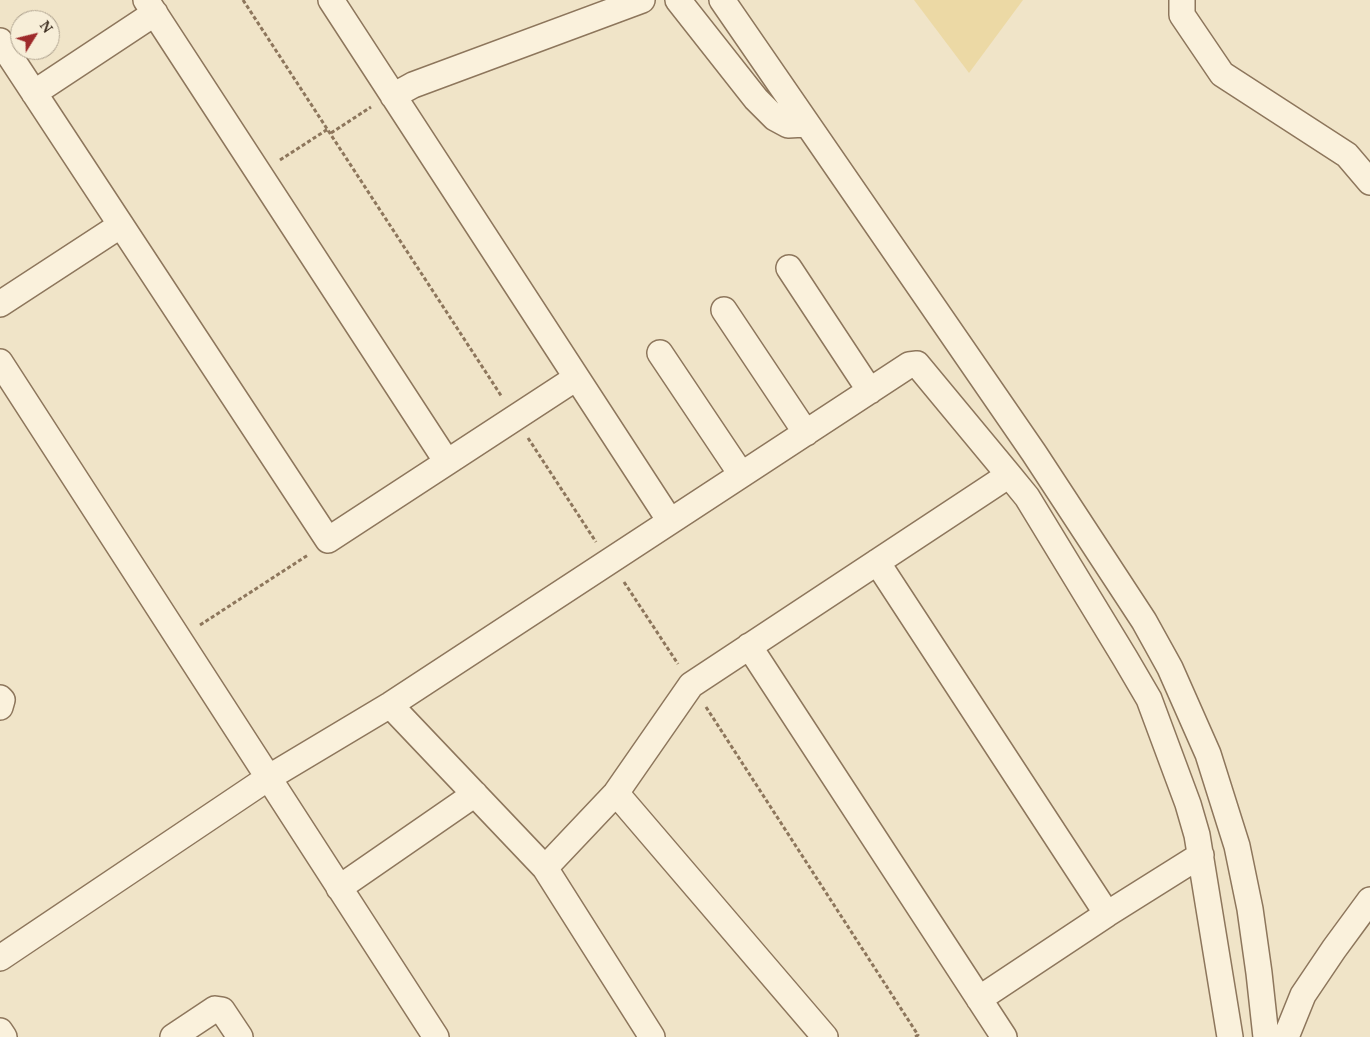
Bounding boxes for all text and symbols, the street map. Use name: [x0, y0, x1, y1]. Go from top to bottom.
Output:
north arrow: [10, 10, 60, 60]
text: N: [36, 16, 58, 37]

